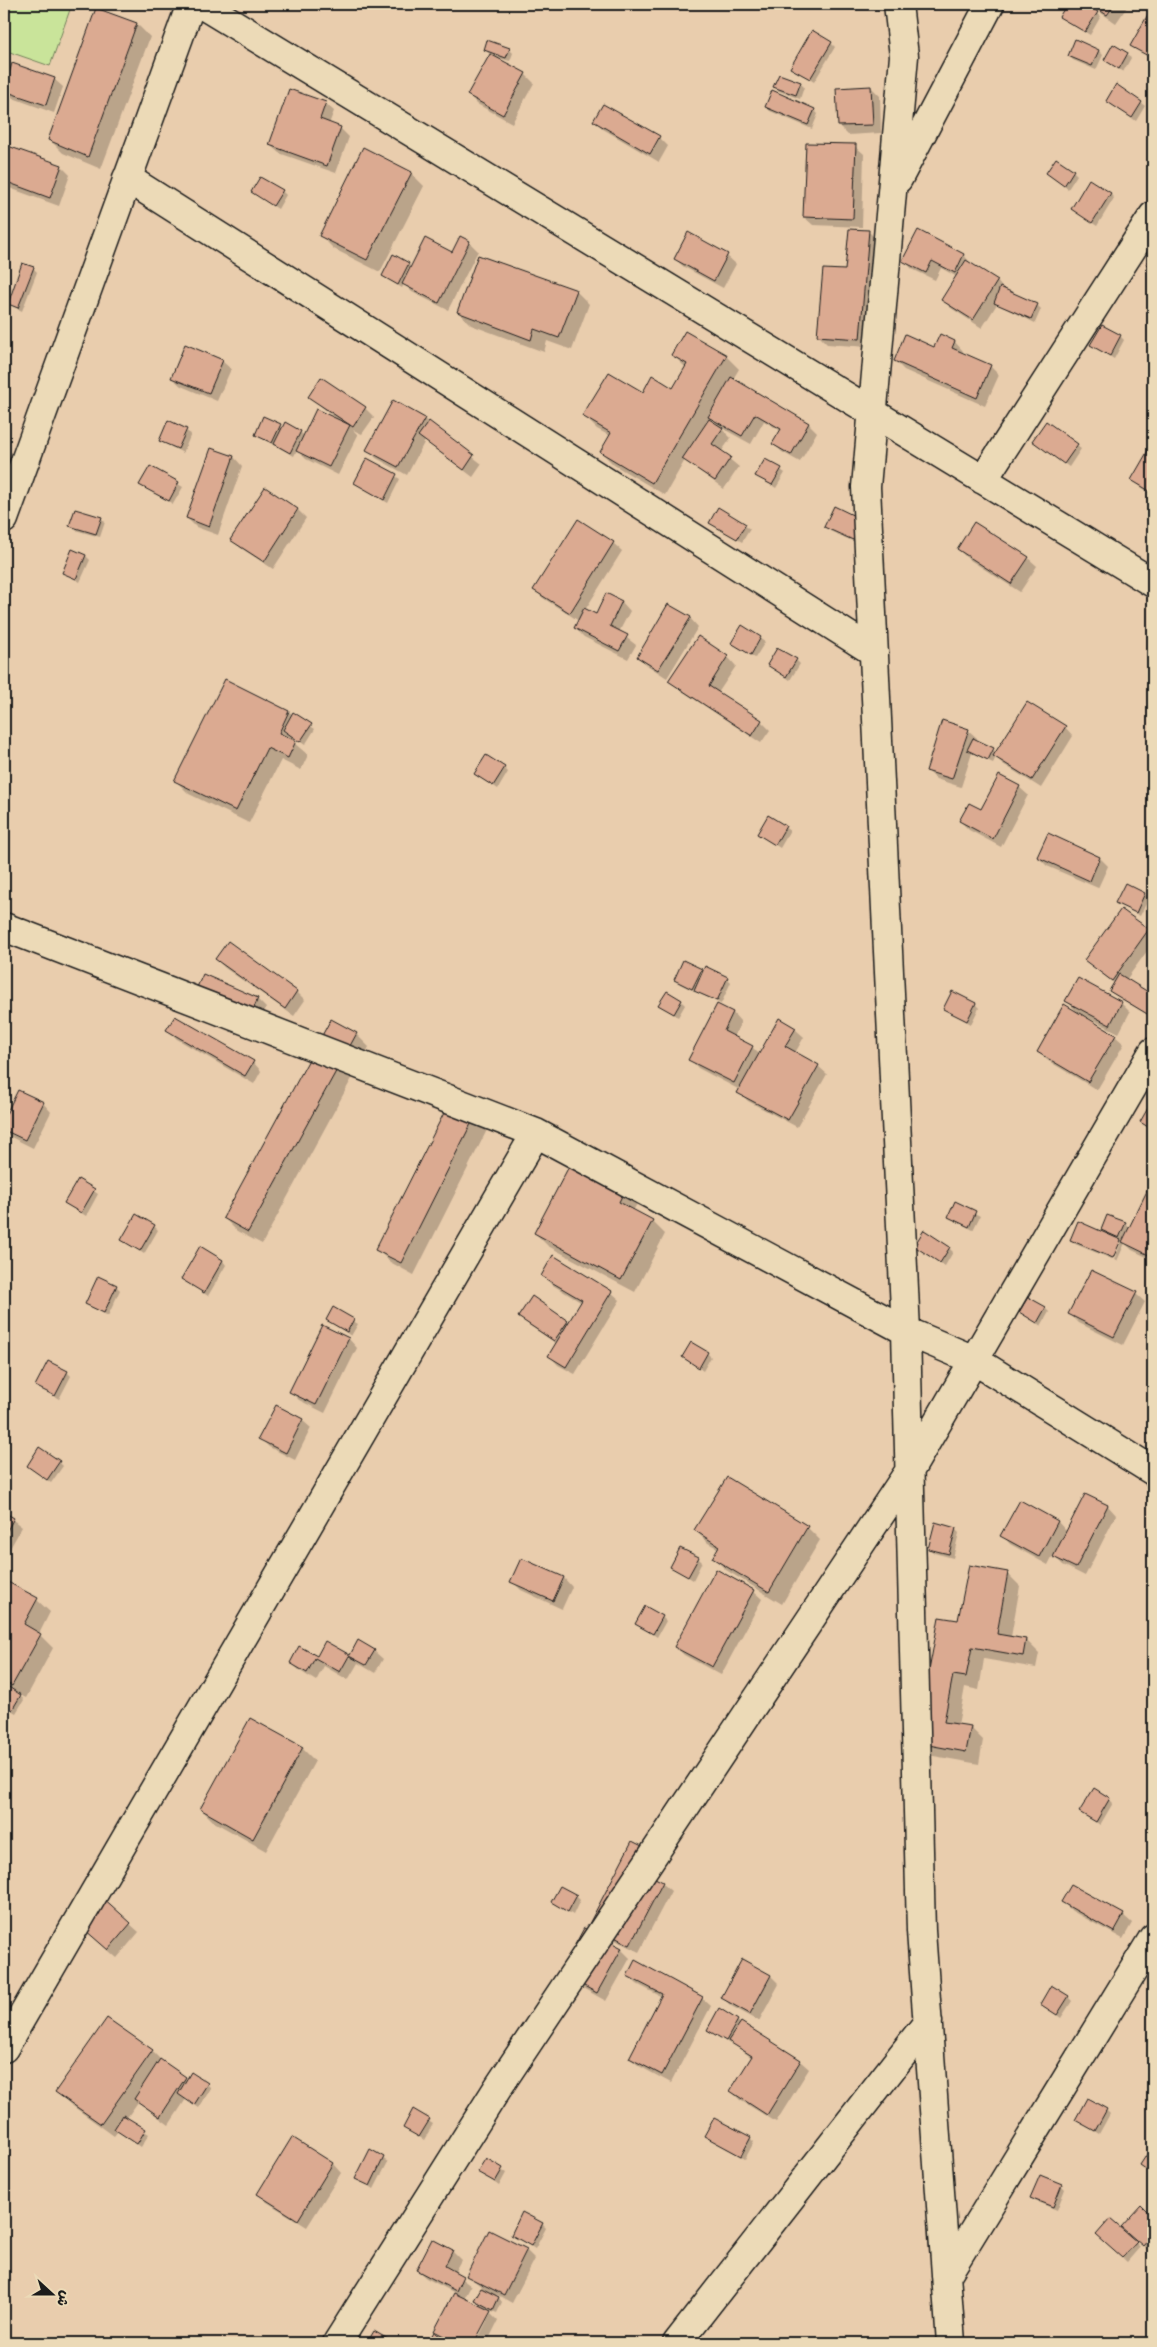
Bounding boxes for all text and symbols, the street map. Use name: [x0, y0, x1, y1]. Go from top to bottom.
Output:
north arrow: [28, 2270, 78, 2320]
text: ش: [53, 2288, 74, 2309]

